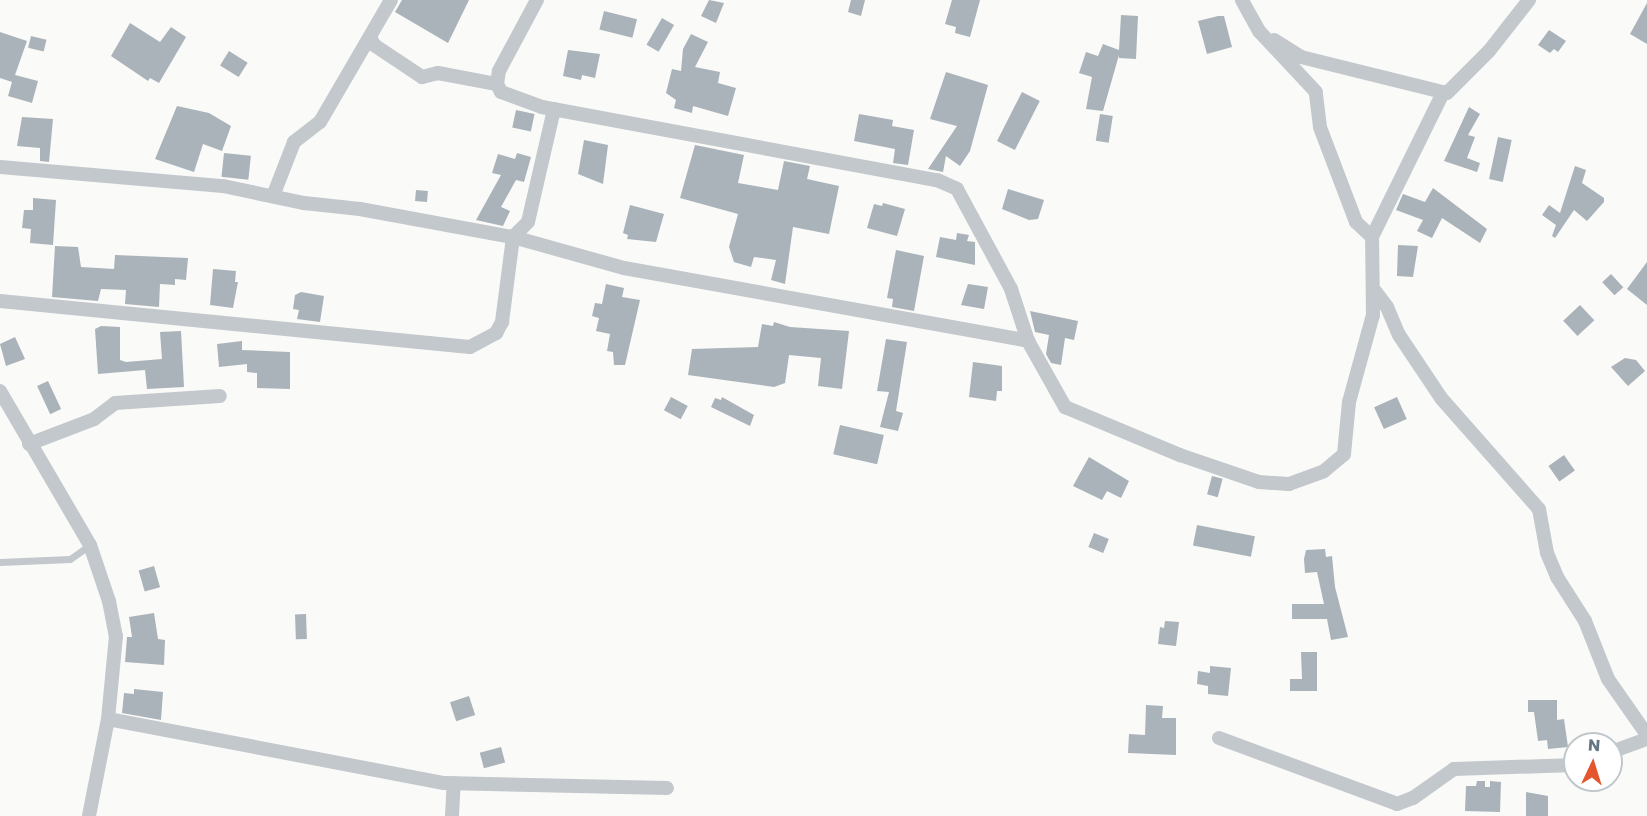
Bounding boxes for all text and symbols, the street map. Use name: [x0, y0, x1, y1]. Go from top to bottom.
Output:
north arrow: [1563, 732, 1623, 792]
text: N: [1587, 734, 1601, 757]

